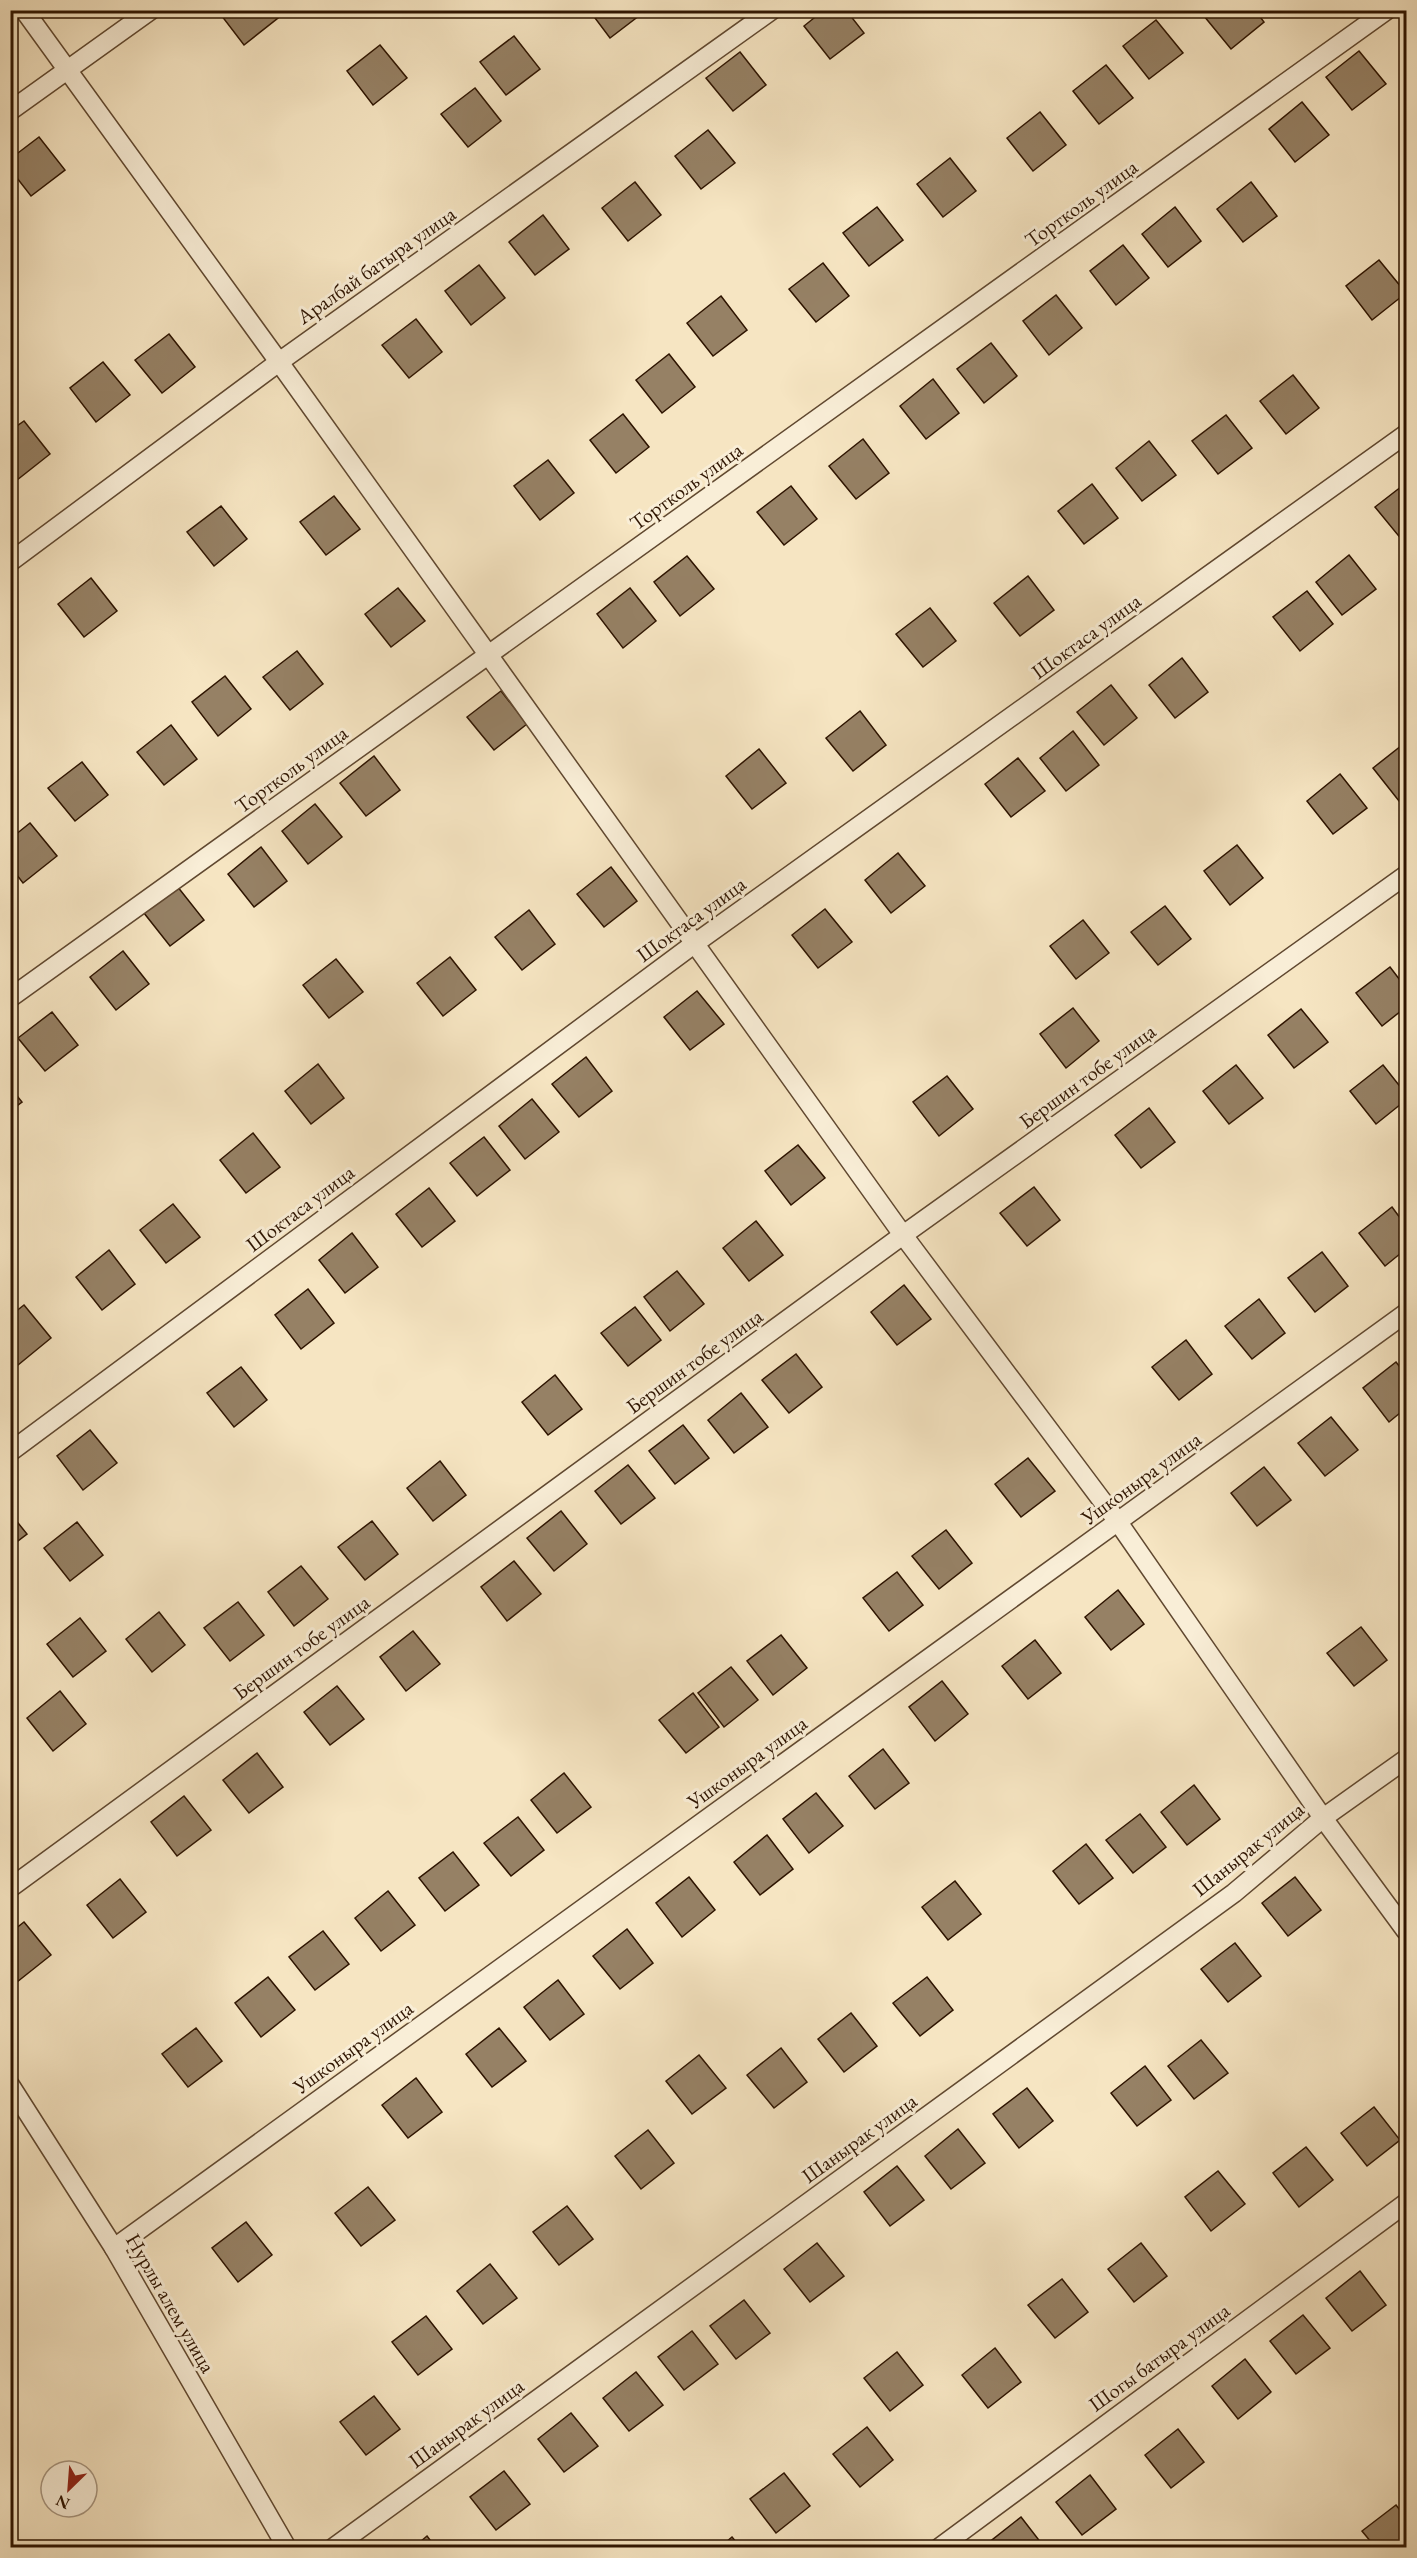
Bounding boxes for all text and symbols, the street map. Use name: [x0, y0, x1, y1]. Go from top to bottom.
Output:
street label: Тортколь улица: [1019, 153, 1143, 253]
street label: Аралбай батыра улица: [290, 200, 461, 331]
street label: Тортколь улица: [624, 436, 748, 536]
street label: Шоктаса улица: [1026, 587, 1147, 685]
street label: Тортколь улица: [229, 719, 353, 819]
street label: Шоктаса улица: [631, 870, 752, 968]
street label: Бершин тобе улица: [1013, 1017, 1161, 1135]
street label: Шоктаса улица: [240, 1158, 360, 1258]
street label: Бершин тобе улица: [620, 1302, 768, 1420]
street label: Ушконыра улица: [1075, 1425, 1207, 1531]
street label: Бершин тобе улица: [227, 1588, 375, 1706]
street label: Ушконыра улица: [681, 1709, 813, 1815]
street label: Шанырак улица: [1187, 1795, 1310, 1902]
street label: Ушконыра улица: [287, 1994, 419, 2100]
street label: Шанырак улица: [796, 2087, 922, 2189]
street label: Нурлы алем улица: [120, 2228, 222, 2378]
street label: Шогы батыра улица: [1083, 2296, 1235, 2417]
street label: Шанырак улица: [403, 2372, 529, 2474]
north arrow: [39, 2459, 99, 2519]
text: N: [53, 2490, 73, 2514]

